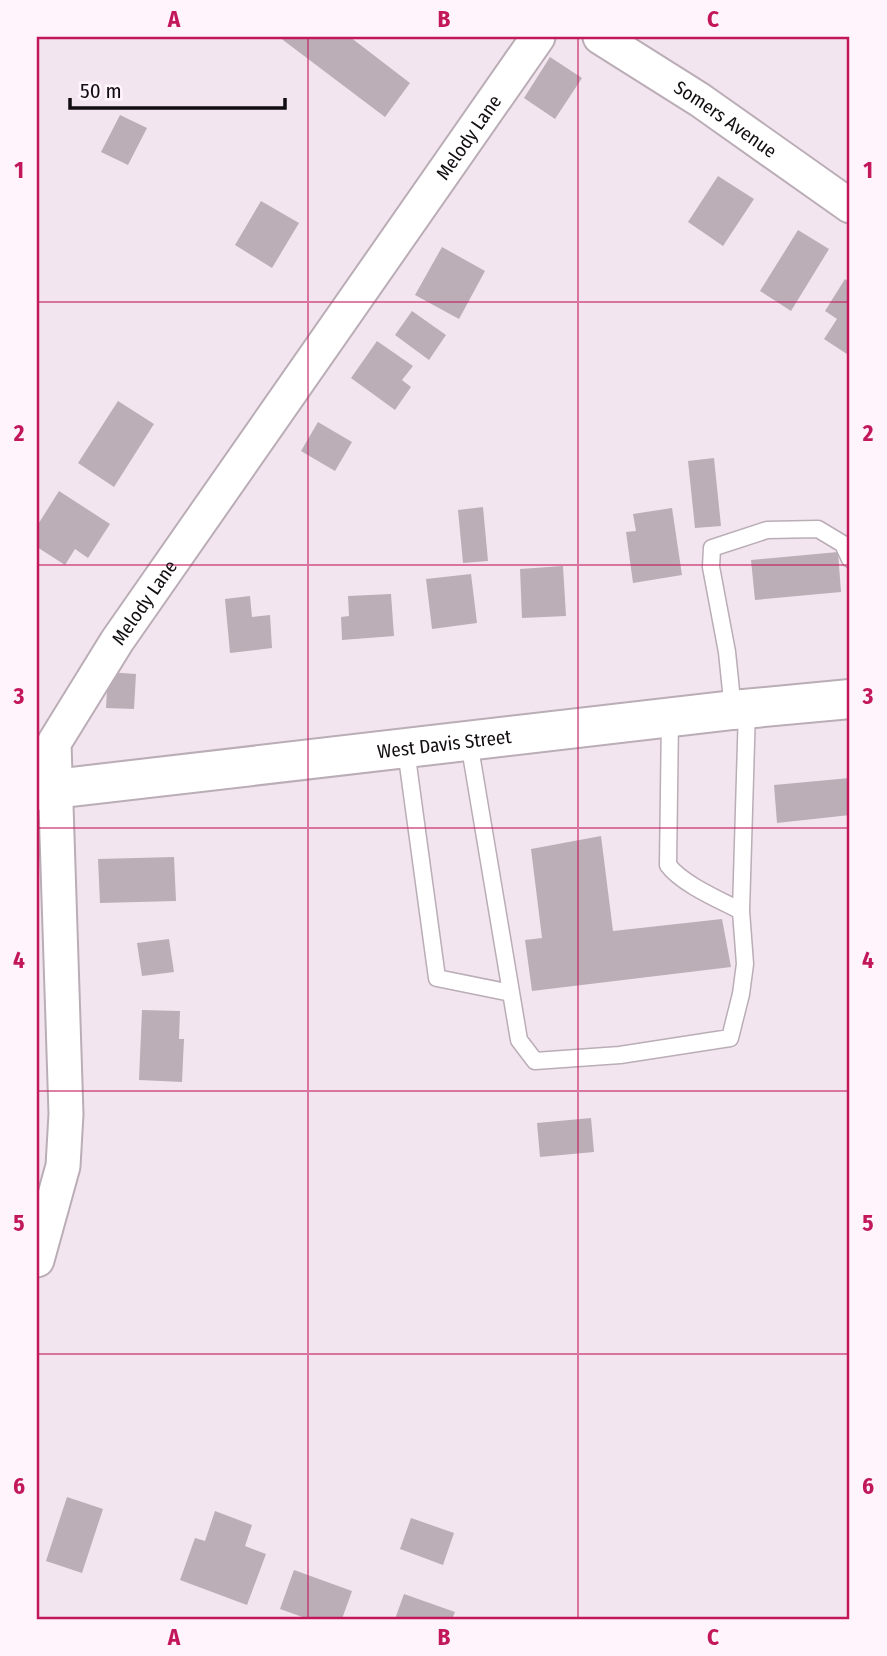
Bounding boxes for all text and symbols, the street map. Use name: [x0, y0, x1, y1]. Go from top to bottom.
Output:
text: A: [167, 5, 181, 33]
text: B: [438, 5, 451, 33]
text: C: [707, 5, 719, 33]
scale bar: [70, 66, 285, 110]
street label: Somers Avenue: [670, 75, 781, 162]
text: 50 m: [80, 78, 122, 104]
street label: Melody Lane: [431, 90, 506, 184]
text: 1: [14, 156, 24, 184]
text: 1: [863, 156, 873, 184]
text: 2: [13, 419, 25, 447]
text: 2: [862, 419, 874, 447]
street label: Melody Lane: [107, 555, 181, 649]
text: 3: [13, 682, 25, 710]
text: 3: [862, 682, 874, 710]
street label: West Davis Street: [376, 724, 513, 763]
text: 4: [13, 946, 25, 974]
text: 4: [862, 946, 874, 974]
text: 5: [13, 1209, 25, 1237]
text: 5: [862, 1209, 874, 1237]
text: 6: [13, 1472, 25, 1500]
text: 6: [862, 1472, 874, 1500]
text: A: [167, 1623, 181, 1651]
text: B: [438, 1623, 451, 1651]
text: C: [707, 1623, 719, 1651]

